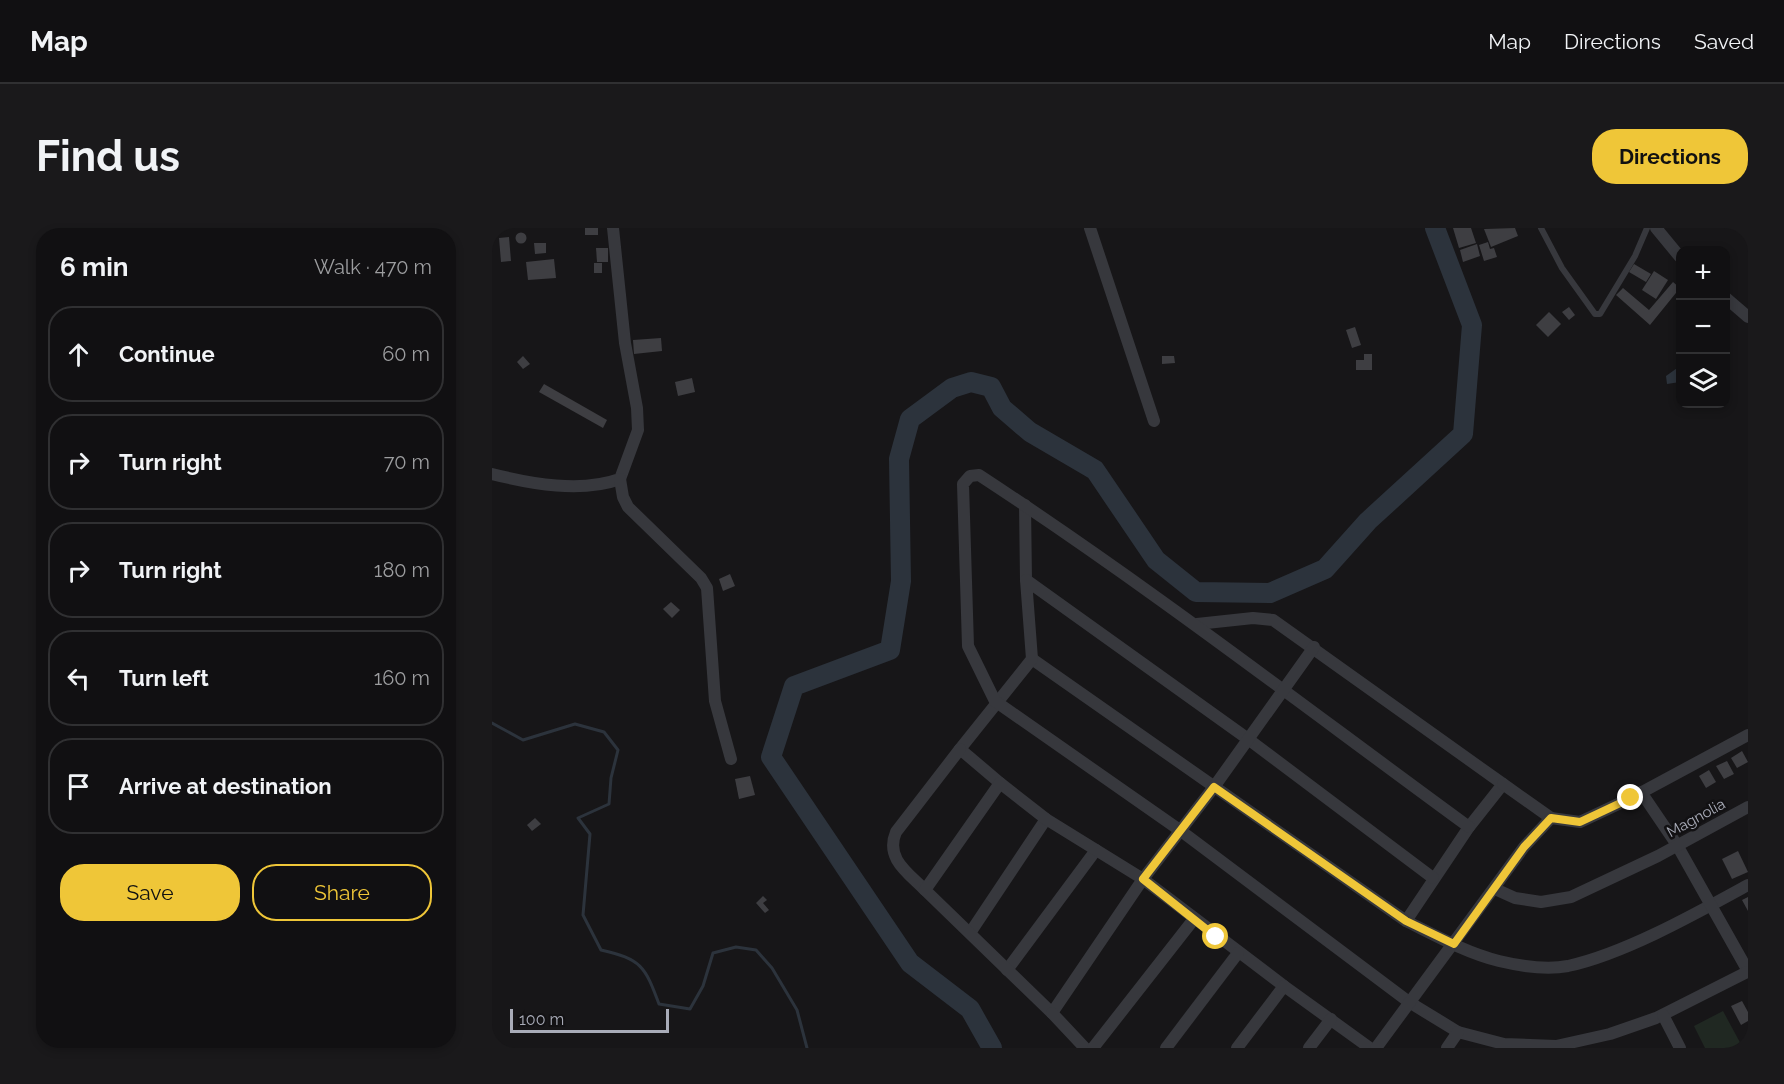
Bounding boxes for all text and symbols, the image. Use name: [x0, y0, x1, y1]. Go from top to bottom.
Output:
text: Map: [30, 25, 88, 58]
text: Map: [1488, 29, 1531, 54]
text: Directions: [1564, 29, 1661, 54]
text: Saved: [1694, 29, 1754, 54]
button: Directions: [1592, 129, 1748, 184]
text: Find us: [36, 132, 180, 181]
map controls: [1676, 246, 1730, 408]
button: +: [1676, 246, 1730, 300]
text: 6 min: [60, 252, 129, 282]
text: Walk · 470 m: [314, 255, 432, 279]
button: −: [1676, 300, 1730, 354]
icon: ahead: [62, 338, 95, 371]
text: Continue: [119, 341, 215, 367]
text: 60 m: [382, 342, 430, 366]
button: layers: [1676, 354, 1730, 408]
icon: right: [62, 446, 95, 479]
text: Turn right: [119, 449, 222, 475]
text: 70 m: [384, 450, 430, 474]
icon: right: [62, 554, 95, 587]
text: Turn right: [119, 557, 222, 583]
text: 180 m: [374, 558, 430, 582]
icon: left: [62, 662, 95, 695]
text: Turn left: [119, 665, 209, 691]
text: 160 m: [374, 666, 430, 690]
icon: arrive: [62, 770, 95, 803]
text: Arrive at destination: [119, 773, 332, 799]
route end: [1617, 784, 1643, 810]
street label: Magnolia: [1664, 795, 1728, 841]
button: Save: [60, 864, 240, 921]
button: Share: [252, 864, 432, 921]
route start: [1202, 923, 1228, 949]
scale bar: [510, 1006, 669, 1034]
text: 100 m: [519, 1010, 564, 1029]

